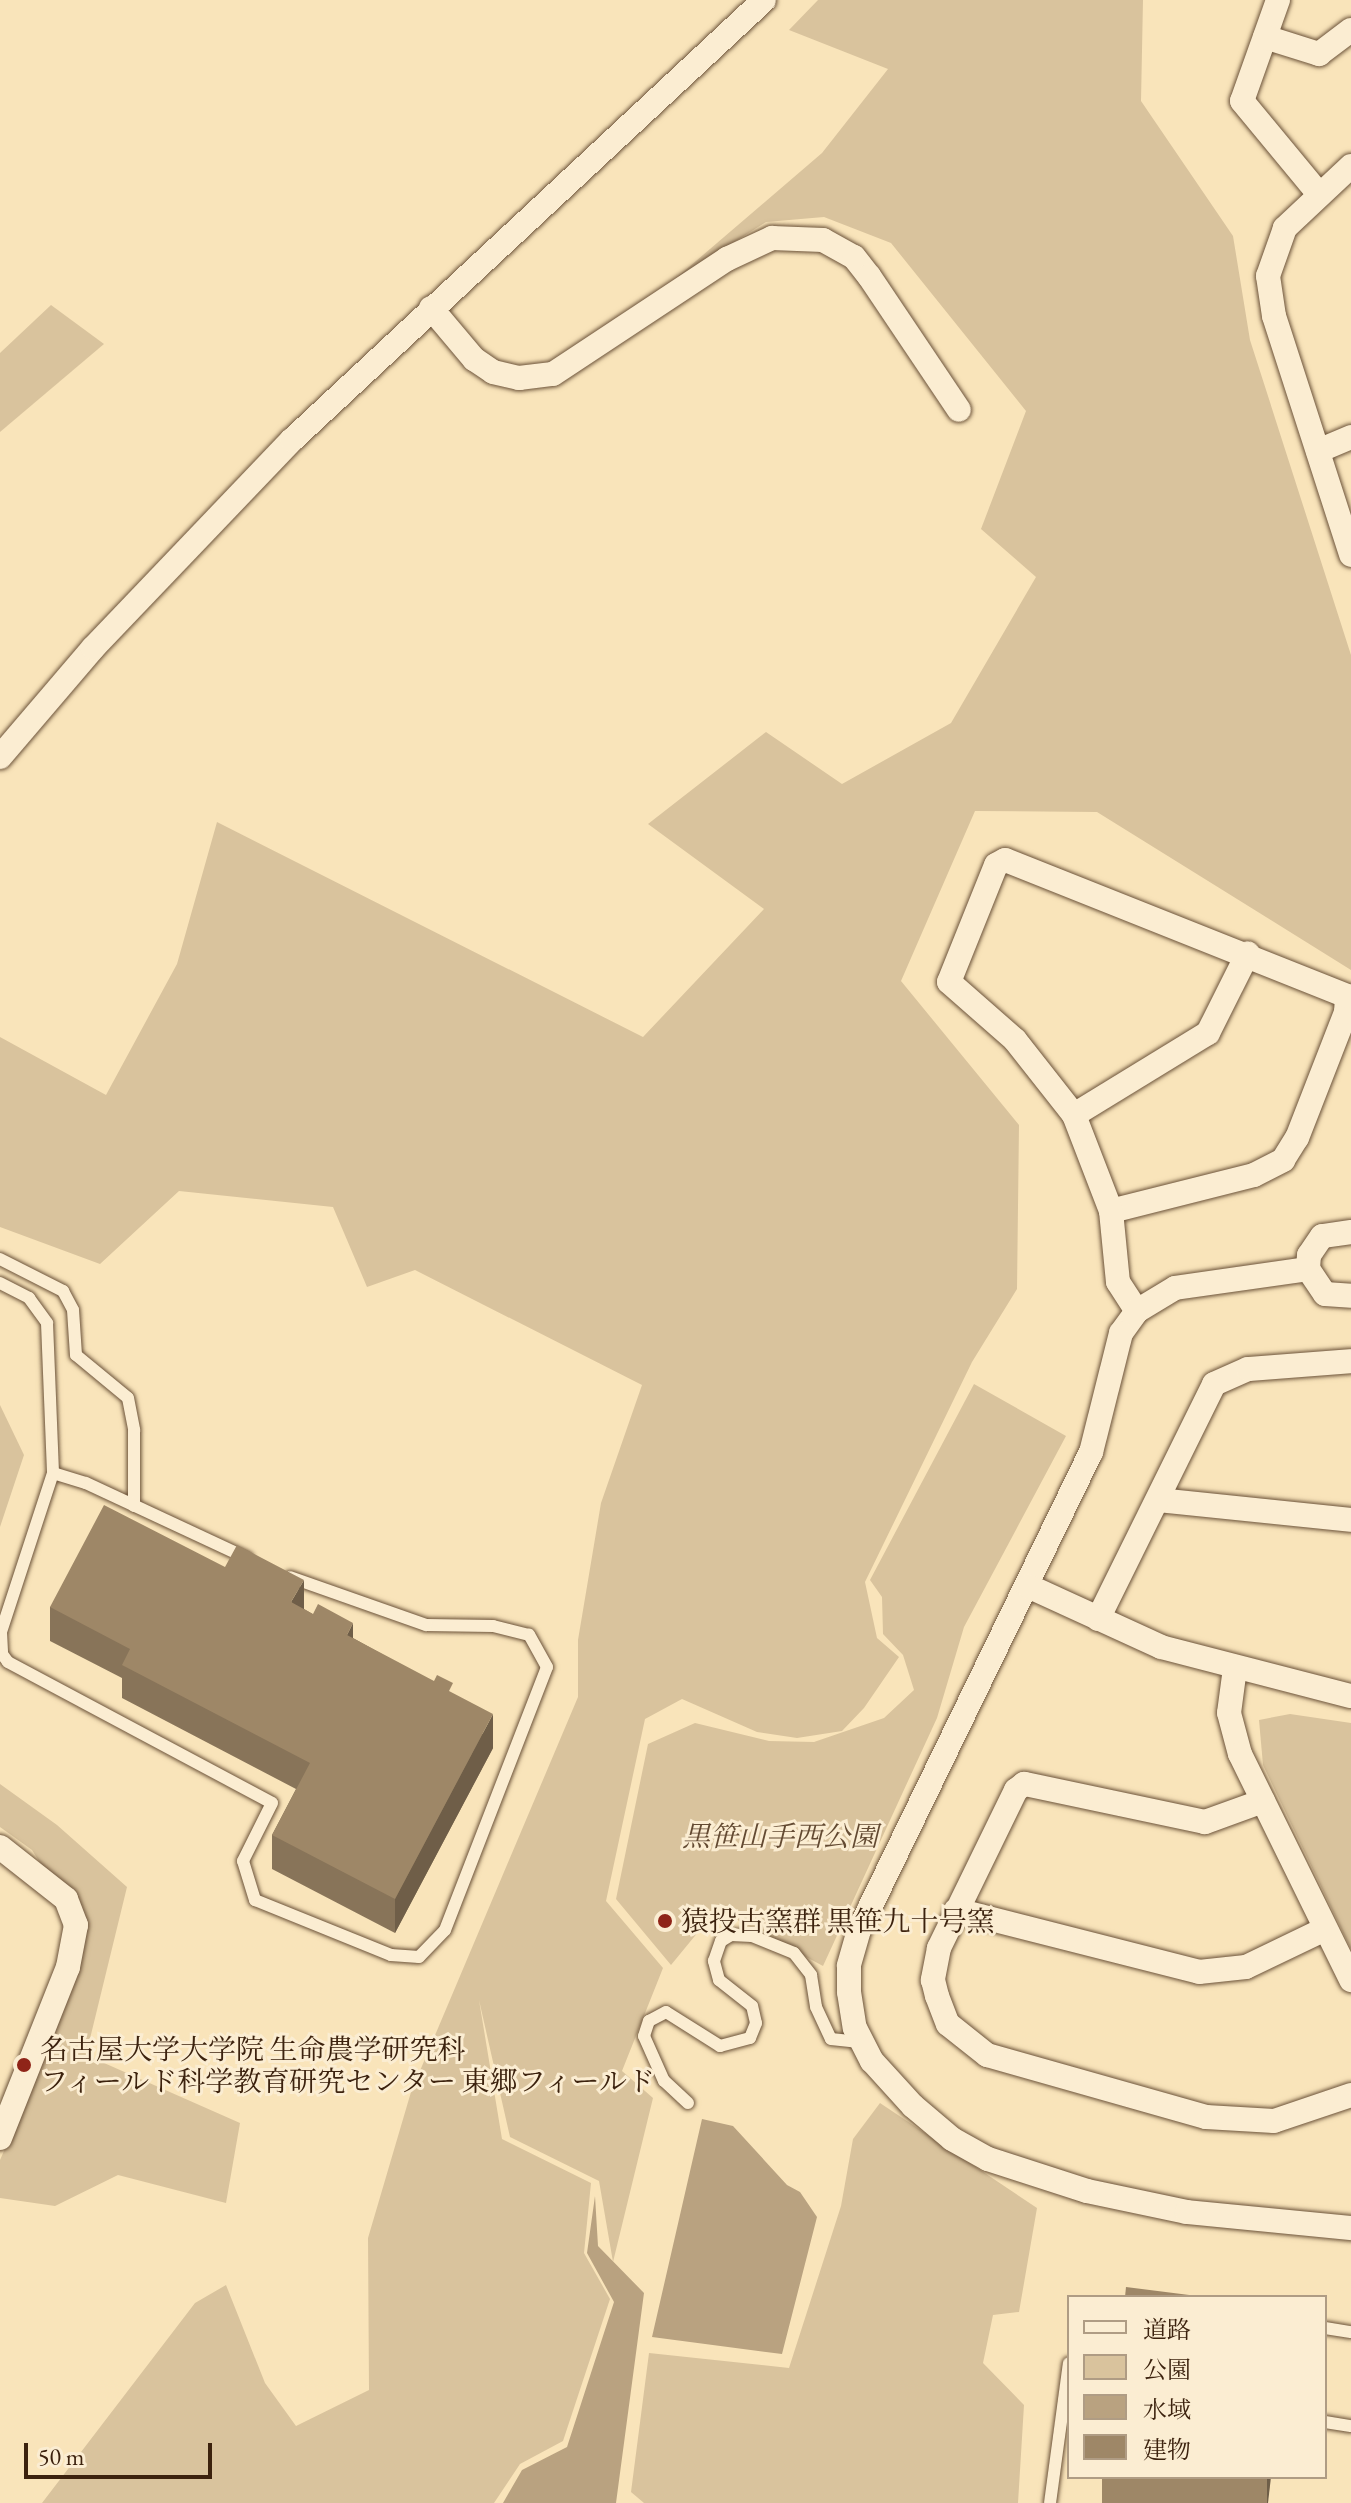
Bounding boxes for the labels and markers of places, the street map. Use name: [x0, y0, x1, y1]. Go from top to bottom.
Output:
place label: 猿投古窯群 黒笹九十号窯: [681, 1904, 995, 1938]
marker: 猿投古窯群 黒笹九十号窯: [656, 1912, 674, 1930]
place label: 名古屋大学大学院 生命農学研究科 フィールド科学教育研究センター 東郷フィールド: [40, 2032, 662, 2098]
marker: 名古屋大学大学院 生命農学研究科 フィールド科学教育研究センター 東郷フィールド: [15, 2056, 33, 2074]

